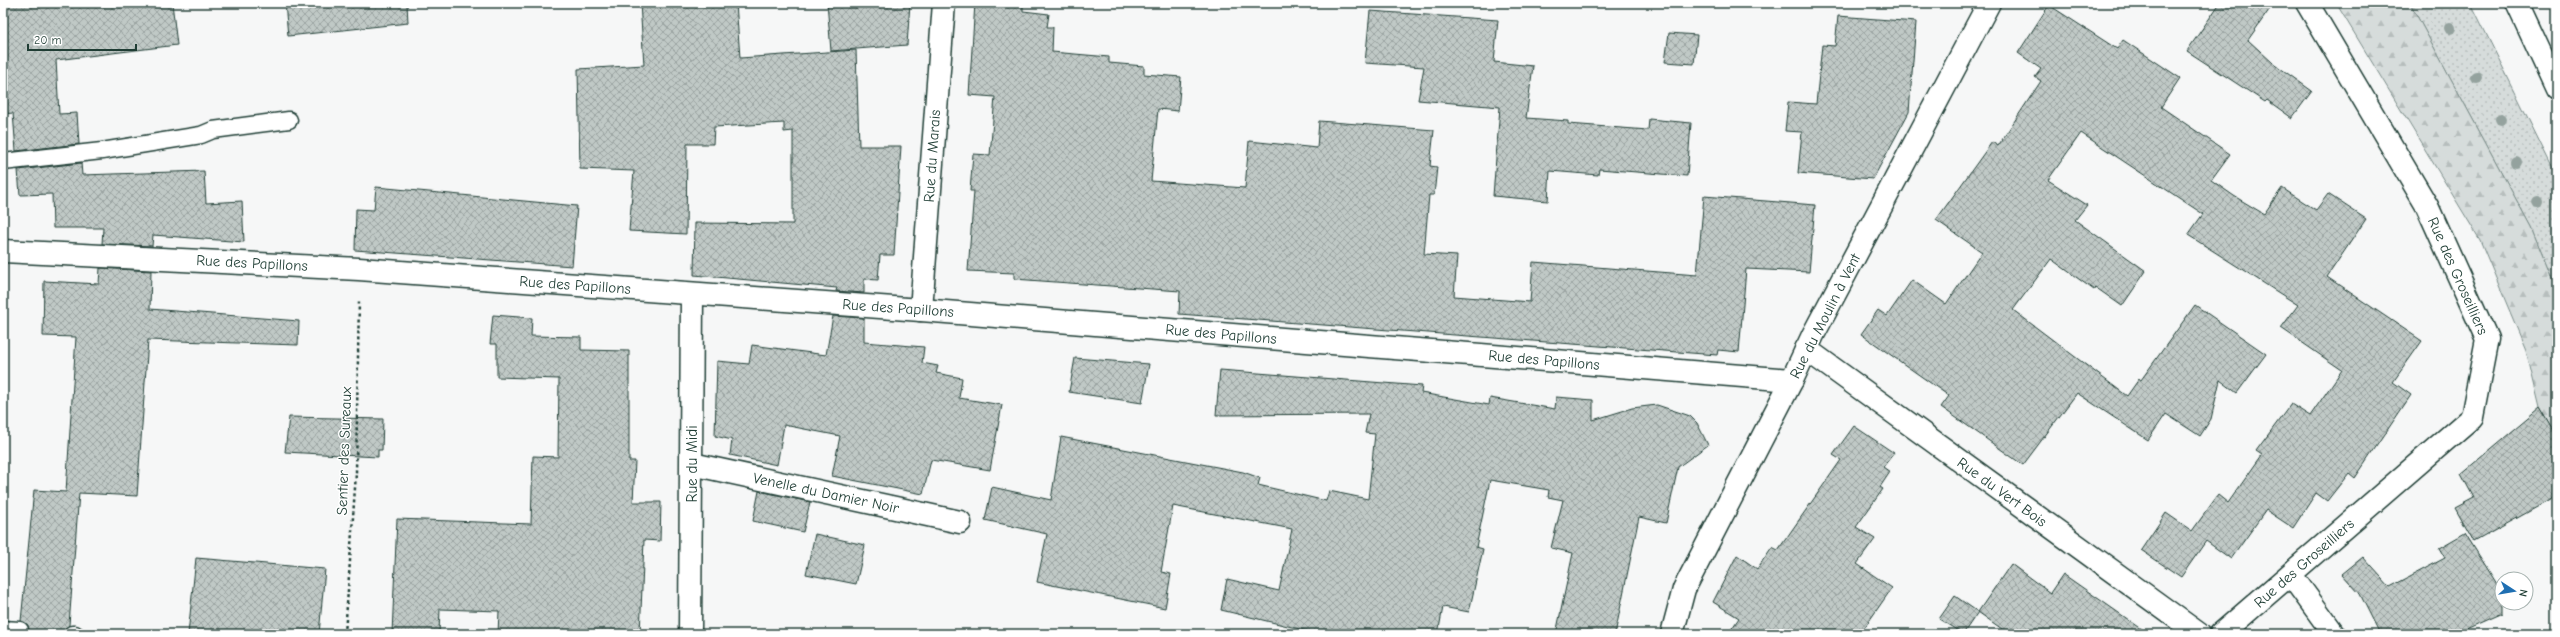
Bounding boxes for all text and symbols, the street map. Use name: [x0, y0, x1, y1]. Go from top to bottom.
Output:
scale bar: [28, 26, 136, 52]
text: 20 m: [34, 33, 62, 47]
street label: Rue du Marais: [920, 109, 944, 203]
street label: Rue des Groseilliers: [2424, 214, 2492, 338]
street label: Rue du Moulin à Vent: [1786, 250, 1865, 382]
street label: Rue des Papillons: [196, 251, 308, 275]
street label: Rue des Papillons: [519, 272, 631, 298]
street label: Rue des Papillons: [842, 295, 954, 321]
street label: Rue des Papillons: [1165, 320, 1277, 348]
street label: Rue des Papillons: [1488, 346, 1600, 374]
street label: Sentier des Sureaux: [333, 386, 355, 516]
street label: Rue du Midi: [683, 425, 701, 503]
street label: Rue du Vert Bois: [1954, 453, 2050, 531]
street label: Venelle du Damier Noir: [751, 469, 901, 517]
street label: Rue des Groseilliers: [2250, 515, 2358, 611]
north arrow: [2494, 571, 2534, 611]
text: N: [2516, 588, 2530, 598]

